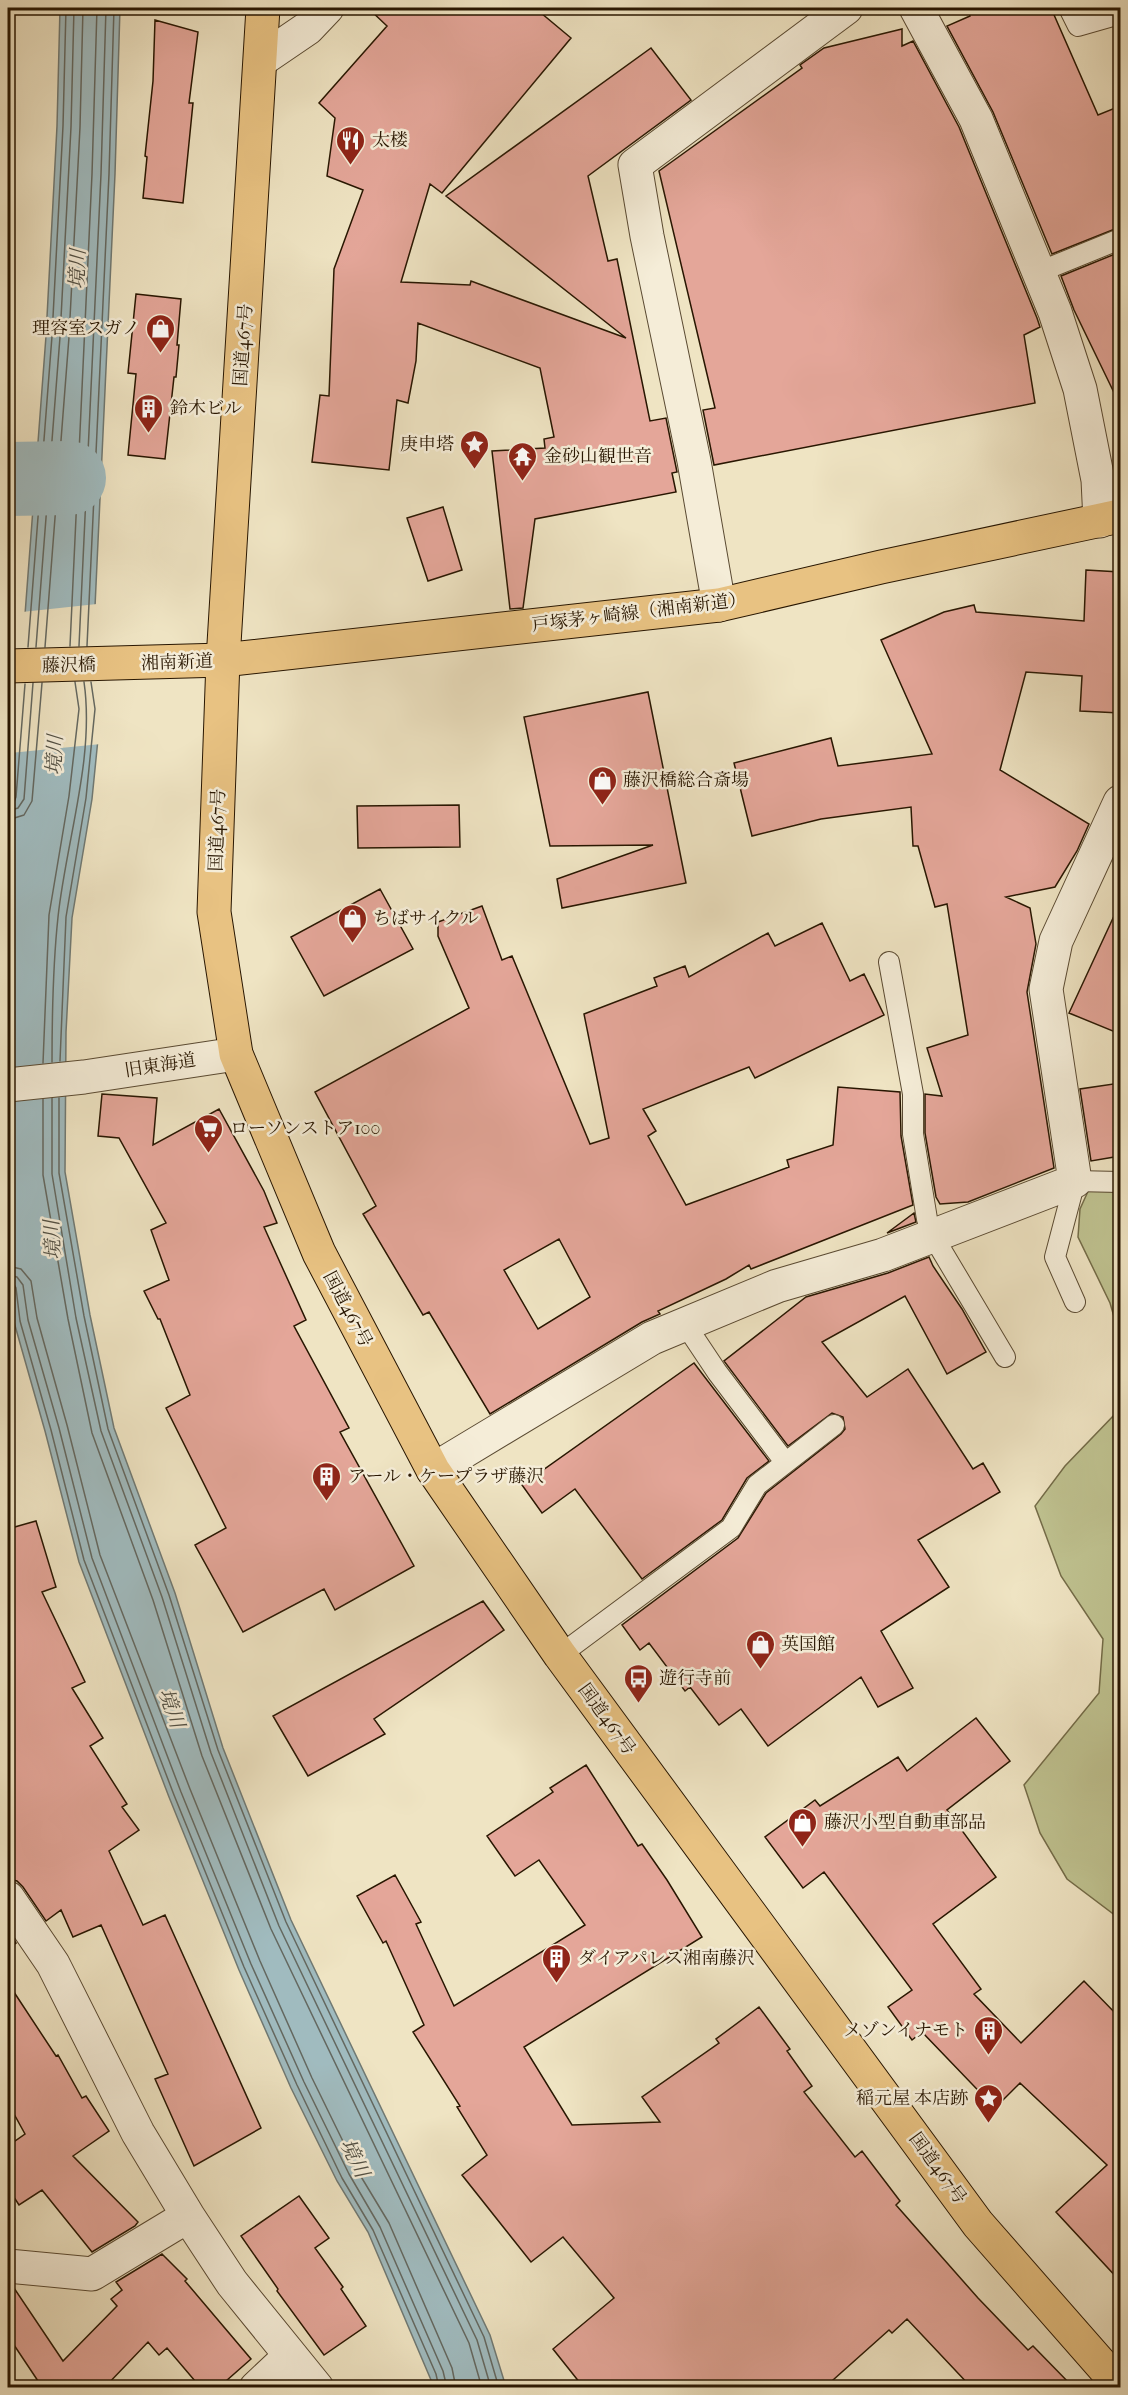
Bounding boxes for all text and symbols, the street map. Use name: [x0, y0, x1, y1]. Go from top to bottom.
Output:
restaurant icon: 太楼: [335, 124, 367, 166]
place label: 太楼: [372, 130, 408, 151]
water label: 境川: [65, 247, 90, 289]
street label: 国道467号: [230, 303, 257, 387]
shop icon: 理容室スガノ: [145, 312, 177, 354]
place label: 理容室スガノ: [32, 318, 140, 339]
building icon: 鈴木ビル: [133, 392, 165, 434]
place label: 鈴木ビル: [170, 398, 242, 419]
place icon: 庚申塔: [459, 428, 491, 470]
place label: 庚申塔: [400, 434, 454, 455]
temple icon: 金砂山観世音: [507, 440, 539, 482]
place label: 金砂山観世音: [544, 446, 652, 467]
street label: 戸塚茅ヶ崎線（湘南新道）: [531, 589, 748, 636]
street label: 湘南新道: [141, 651, 213, 674]
street label: 藤沢橋: [42, 655, 96, 676]
water label: 境川: [42, 732, 67, 776]
shop icon: 藤沢橋総合斎場: [586, 764, 618, 806]
place label: 藤沢橋総合斎場: [623, 770, 749, 791]
street label: 国道467号: [206, 788, 229, 872]
shop icon: ちばサイクル: [336, 902, 368, 944]
place label: ちばサイクル: [373, 908, 479, 929]
street label: 旧東海道: [123, 1049, 197, 1081]
supermarket icon: ローソンストア100: [193, 1112, 225, 1154]
place label: ローソンストア100: [230, 1118, 380, 1139]
water label: 境川: [40, 1217, 65, 1261]
street label: 国道467号: [319, 1268, 376, 1351]
building icon: アール・ケープラザ藤沢: [311, 1460, 343, 1502]
place label: アール・ケープラザ藤沢: [348, 1466, 544, 1487]
shop icon: 英国館: [744, 1628, 776, 1670]
place label: 英国館: [781, 1634, 835, 1655]
bus stop icon: 遊行寺前: [622, 1662, 654, 1704]
place label: 遊行寺前: [659, 1668, 731, 1689]
street label: 国道467号: [574, 1680, 639, 1759]
water label: 境川: [154, 1686, 190, 1733]
shop icon: 藤沢小型自動車部品: [787, 1806, 819, 1848]
place label: 藤沢小型自動車部品: [824, 1812, 986, 1833]
building icon: ダイアパレス湘南藤沢: [541, 1942, 573, 1984]
place label: ダイアパレス湘南藤沢: [578, 1948, 755, 1969]
building icon: メゾンイナモト: [973, 2014, 1005, 2056]
place label: メゾンイナモト: [843, 2020, 968, 2041]
place icon: 稲元屋 本店跡: [973, 2082, 1005, 2124]
place label: 稲元屋 本店跡: [856, 2088, 968, 2109]
street label: 国道467号: [905, 2129, 970, 2208]
water label: 境川: [335, 2135, 375, 2183]

